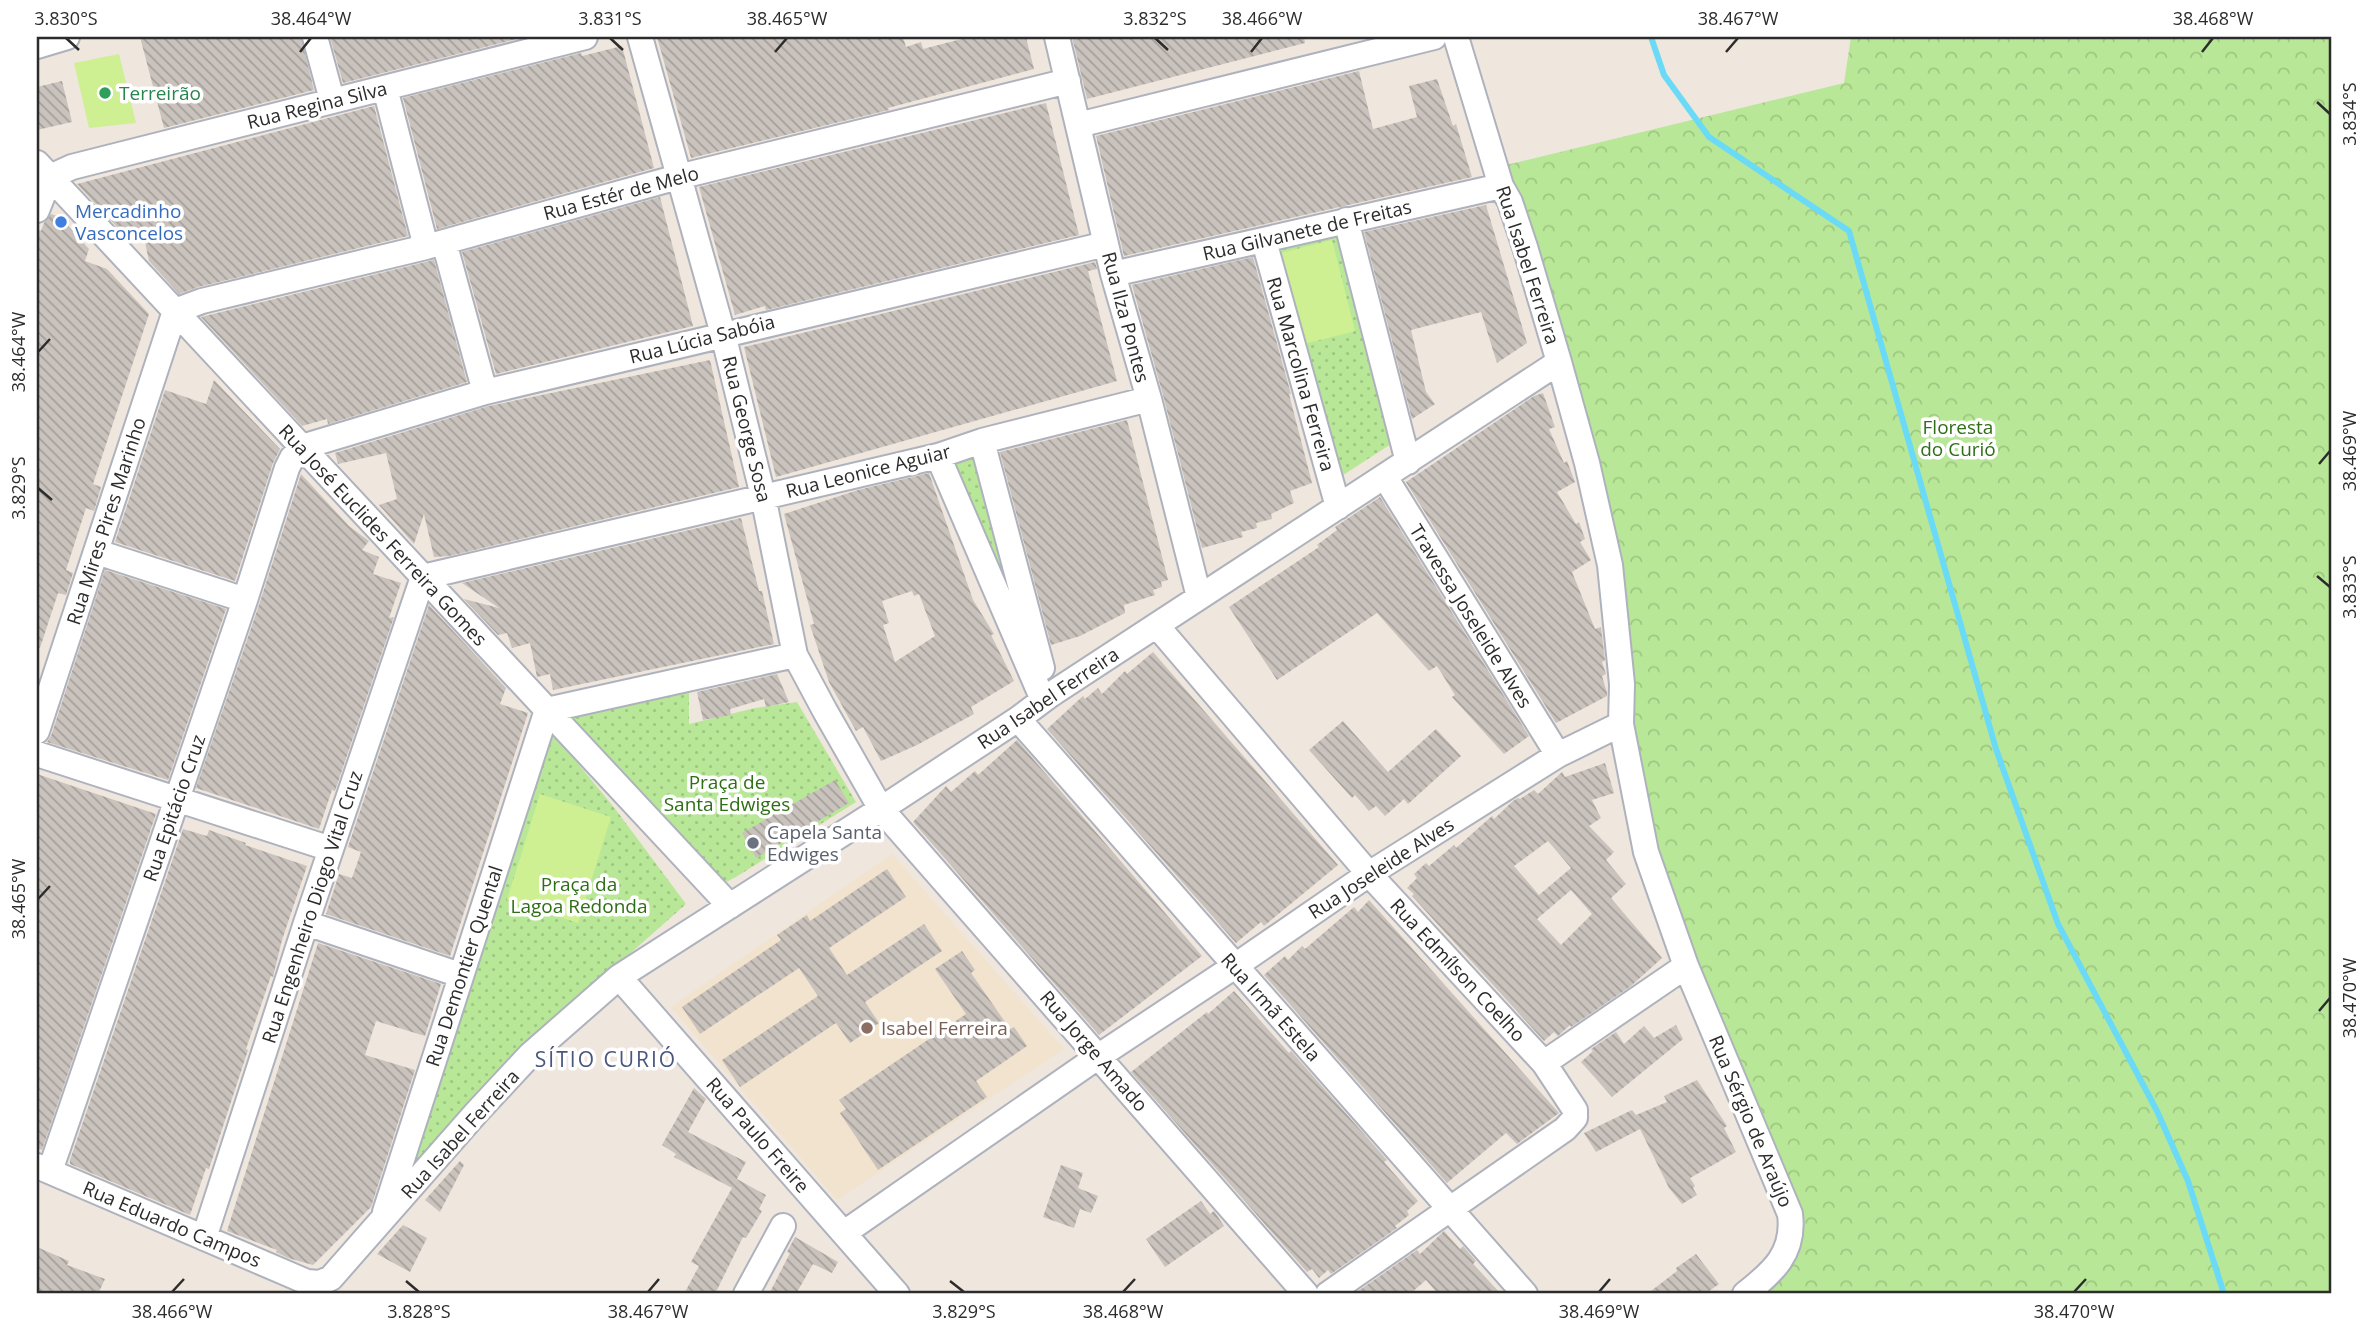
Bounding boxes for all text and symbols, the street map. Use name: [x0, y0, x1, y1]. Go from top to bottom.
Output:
text: 3.830°S: [34, 6, 98, 30]
text: 38.464°W: [271, 6, 352, 30]
text: 3.831°S: [578, 6, 642, 30]
text: 38.465°W: [747, 6, 828, 30]
text: 3.832°S: [1123, 6, 1187, 30]
text: 38.466°W: [1222, 6, 1303, 30]
text: 38.467°W: [1698, 6, 1779, 30]
text: 38.468°W: [2173, 6, 2254, 30]
street label: Rua Regina Silva: [244, 75, 390, 135]
place label: Terreirão: [119, 80, 201, 106]
text: 3.834°S: [2337, 82, 2361, 146]
marker: Terreirão: [97, 85, 113, 101]
street label: Rua Estér de Melo: [540, 160, 702, 226]
street label: Rua Isabel Ferreira: [1490, 182, 1566, 348]
street label: Rua Gilvanete de Freitas: [1200, 193, 1414, 267]
place label: Mercadinho Vasconcelos: [75, 198, 183, 246]
marker: Mercadinho Vasconcelos: [53, 214, 69, 230]
street label: Rua Ilza Pontes: [1096, 249, 1156, 385]
street label: Rua Marcolina Ferreira: [1261, 274, 1341, 474]
street label: Rua Lúcia Sabóia: [626, 308, 778, 370]
text: 38.464°W: [6, 311, 30, 392]
street label: Rua George Sosa: [716, 353, 778, 505]
text: 38.469°W: [2337, 410, 2361, 491]
street label: Rua Mires Pires Marinho: [60, 414, 152, 628]
park label: Floresta do Curió: [1920, 414, 1996, 462]
street label: Rua José Euclides Ferreira Gomes: [273, 418, 493, 652]
street label: Rua Leonice Aguiar: [783, 438, 953, 504]
text: 3.829°S: [6, 456, 30, 520]
street label: Travessa Joseleide Alves: [1404, 519, 1538, 713]
text: 3.833°S: [2337, 555, 2361, 619]
street label: Rua Isabel Ferreira: [972, 641, 1124, 755]
street label: Rua Epitácio Cruz: [137, 731, 211, 885]
street label: Rua Engenheiro Diogo Vital Cruz: [256, 767, 368, 1047]
park label: Praça de Santa Edwiges: [664, 769, 790, 817]
street label: Rua Joseleide Alves: [1303, 811, 1459, 925]
place label: Capela Santa Edwiges: [767, 819, 882, 867]
marker: Capela Santa Edwiges: [745, 835, 761, 851]
text: 38.465°W: [6, 858, 30, 939]
street label: Rua Demontier Quental: [419, 862, 509, 1070]
park label: Praça da Lagoa Redonda: [511, 871, 648, 919]
street label: Rua Edmílson Coelho: [1385, 893, 1531, 1047]
street label: Rua Irmã Estela: [1215, 947, 1327, 1067]
text: 38.470°W: [2337, 957, 2361, 1038]
street label: Rua Jorge Amado: [1034, 985, 1154, 1117]
place label: Isabel Ferreira: [881, 1015, 1008, 1041]
marker: Isabel Ferreira: [859, 1020, 875, 1036]
street label: Rua Sérgio de Araújo: [1703, 1031, 1799, 1211]
district label: SÍTIO CURIÓ: [535, 1045, 677, 1073]
street label: Rua Isabel Ferreira: [395, 1064, 525, 1204]
street label: Rua Paulo Freire: [701, 1072, 815, 1198]
street label: Rua Eduardo Campos: [79, 1175, 265, 1273]
text: 38.466°W: [132, 1299, 213, 1323]
text: 3.828°S: [387, 1299, 451, 1323]
text: 38.467°W: [608, 1299, 689, 1323]
text: 3.829°S: [932, 1299, 996, 1323]
text: 38.468°W: [1083, 1299, 1164, 1323]
text: 38.469°W: [1559, 1299, 1640, 1323]
text: 38.470°W: [2034, 1299, 2115, 1323]

